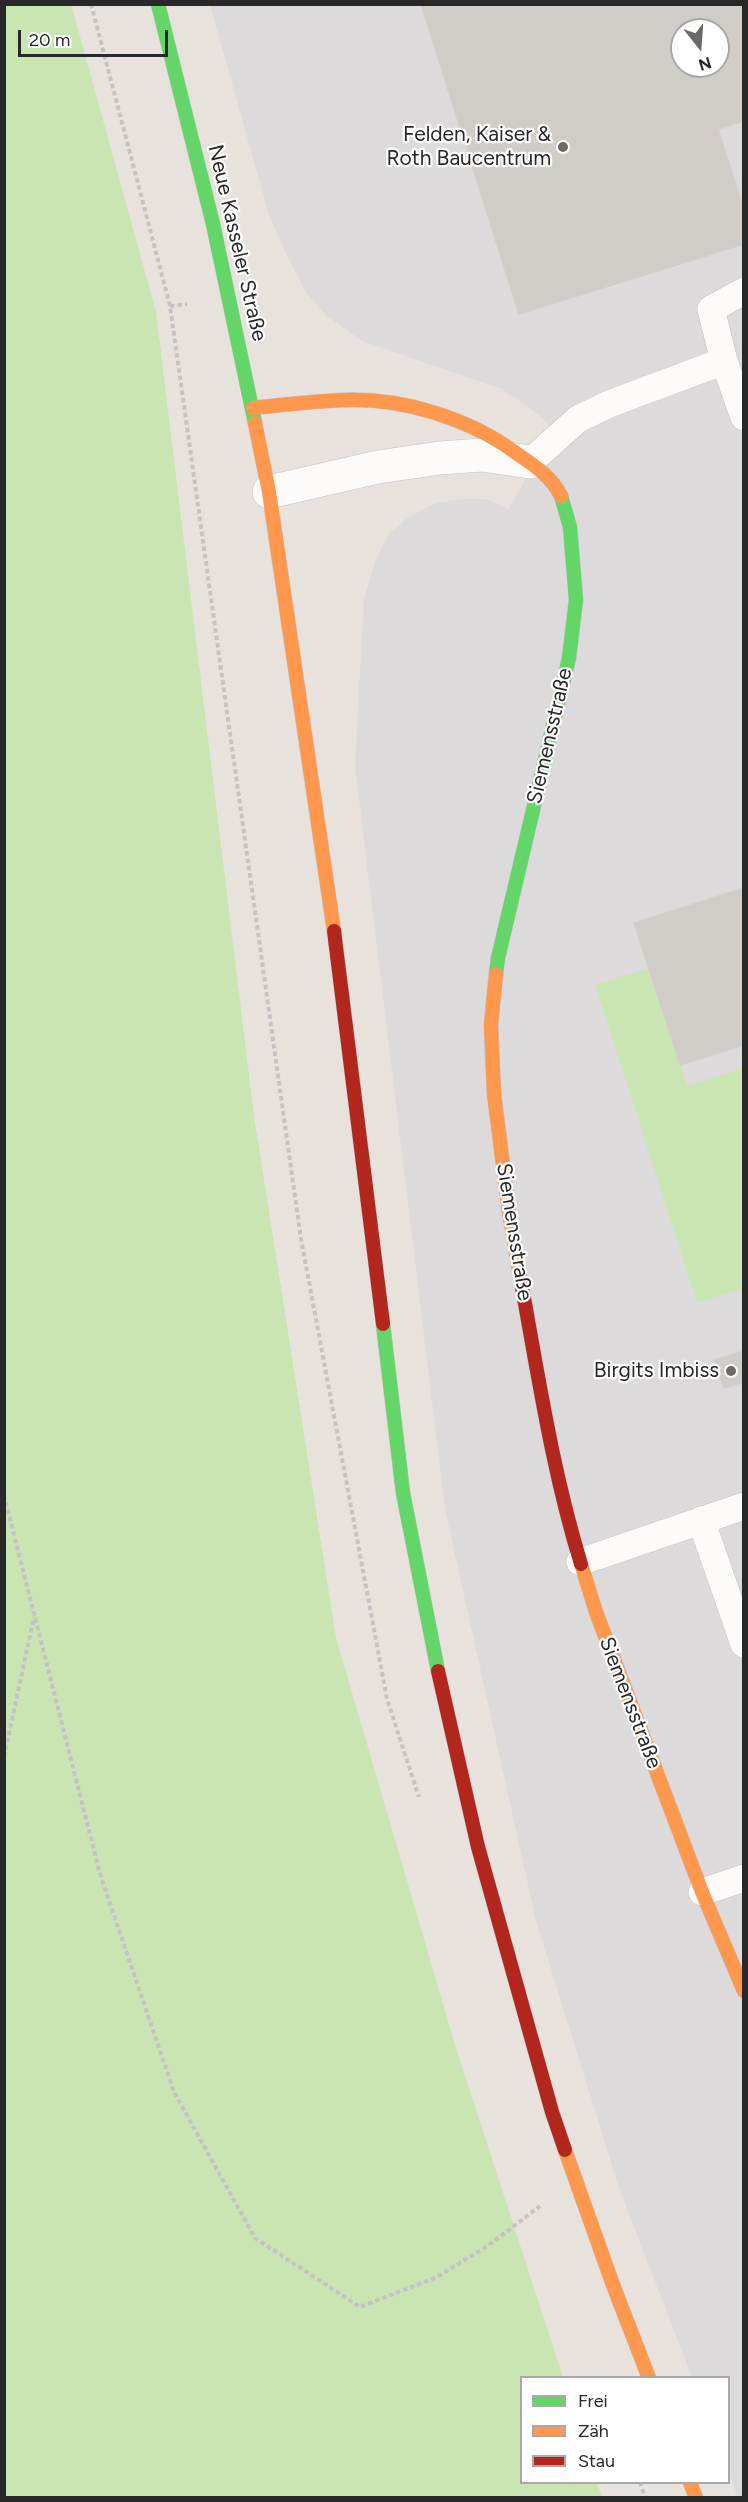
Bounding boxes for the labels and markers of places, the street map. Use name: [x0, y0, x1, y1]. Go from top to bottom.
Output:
place label: Felden, Kaiser & Roth Baucentrum: [386, 122, 551, 172]
marker: Felden, Kaiser & Roth Baucentrum: [556, 140, 570, 154]
place label: Birgits Imbiss: [594, 1358, 719, 1384]
marker: Birgits Imbiss: [724, 1364, 738, 1378]

